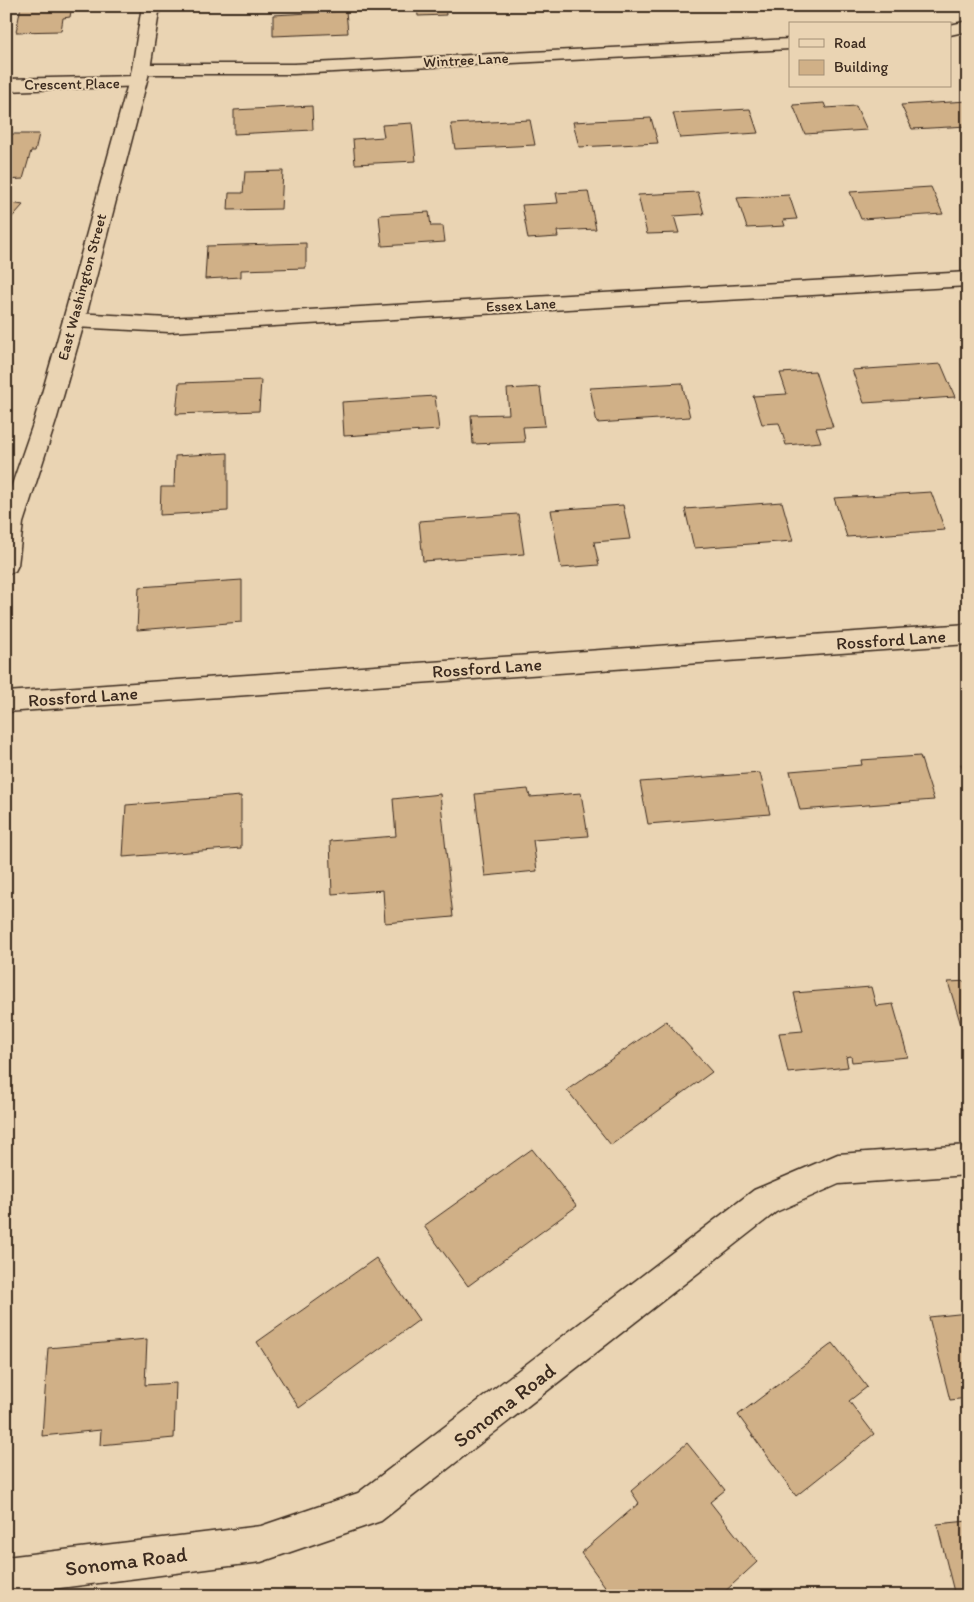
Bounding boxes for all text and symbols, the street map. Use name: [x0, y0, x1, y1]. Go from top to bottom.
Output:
legend: [789, 22, 952, 88]
text: Road: [834, 34, 867, 52]
street label: Wintree Lane: [423, 49, 509, 71]
text: Building: [834, 58, 888, 76]
street label: Crescent Place: [24, 74, 120, 94]
street label: East Washington Street: [54, 211, 110, 362]
street label: Essex Lane: [485, 294, 557, 316]
street label: Rossford Lane: [835, 625, 947, 655]
street label: Rossford Lane: [431, 653, 543, 683]
street label: Rossford Lane: [27, 682, 139, 712]
street label: Sonoma Road: [448, 1357, 560, 1453]
street label: Sonoma Road: [64, 1541, 189, 1581]

